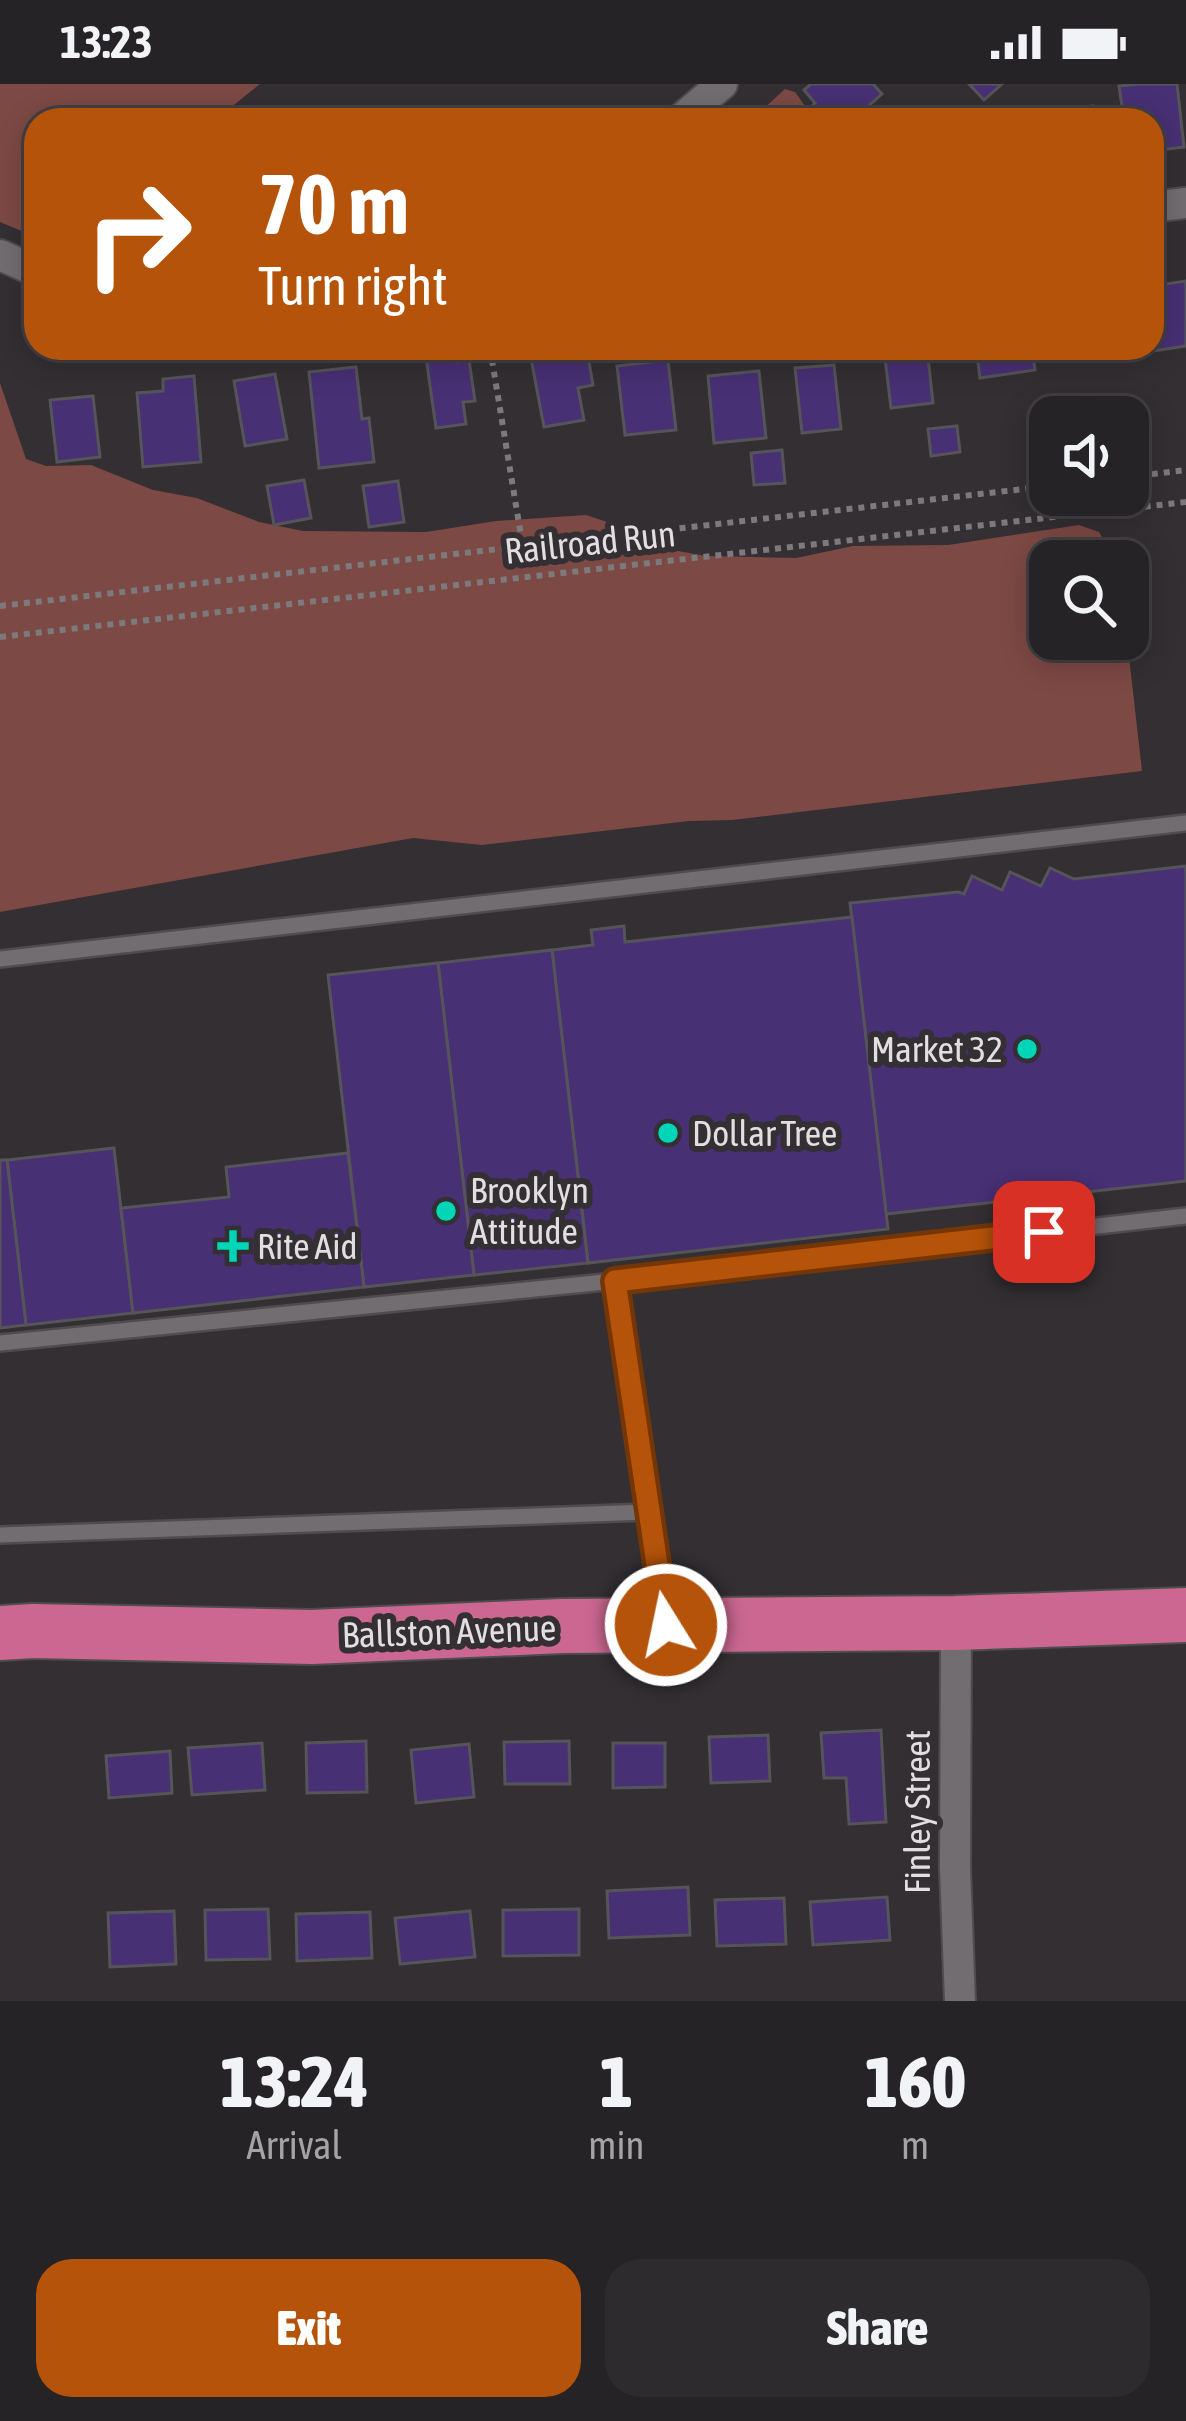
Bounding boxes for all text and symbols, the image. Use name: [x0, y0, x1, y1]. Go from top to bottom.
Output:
text: 13:23: [60, 16, 153, 68]
icon: right: [60, 156, 216, 312]
text: 70 m: [258, 156, 409, 252]
text: Turn right: [258, 255, 448, 316]
map controls: [1029, 396, 1149, 660]
button: sound: [1029, 396, 1149, 516]
street label: Railroad Run: [502, 512, 678, 572]
button: search: [1029, 540, 1149, 660]
place label: Market 32: [871, 1028, 1003, 1070]
marker: Market 32: [1014, 1036, 1040, 1062]
place label: Dollar Tree: [692, 1112, 837, 1154]
marker: Dollar Tree: [655, 1120, 681, 1146]
place label: Brooklyn Attitude: [470, 1169, 589, 1252]
pin: [993, 1181, 1095, 1283]
marker: Brooklyn Attitude: [433, 1198, 459, 1224]
icon: arrive: [1011, 1199, 1077, 1265]
place label: Rite Aid: [257, 1225, 358, 1267]
marker: Rite Aid: [220, 1233, 246, 1259]
position arrow: [603, 1562, 729, 1688]
street label: Ballston Avenue: [341, 1606, 557, 1656]
street label: Finley Street: [896, 1730, 938, 1894]
text: 13:24: [220, 2040, 368, 2122]
text: 1: [599, 2040, 633, 2122]
text: 160: [864, 2040, 966, 2122]
text: Arrival: [247, 2123, 342, 2167]
text: min: [588, 2123, 644, 2167]
text: m: [901, 2123, 929, 2167]
button: Exit: [36, 2259, 581, 2397]
button: Share: [605, 2259, 1150, 2397]

